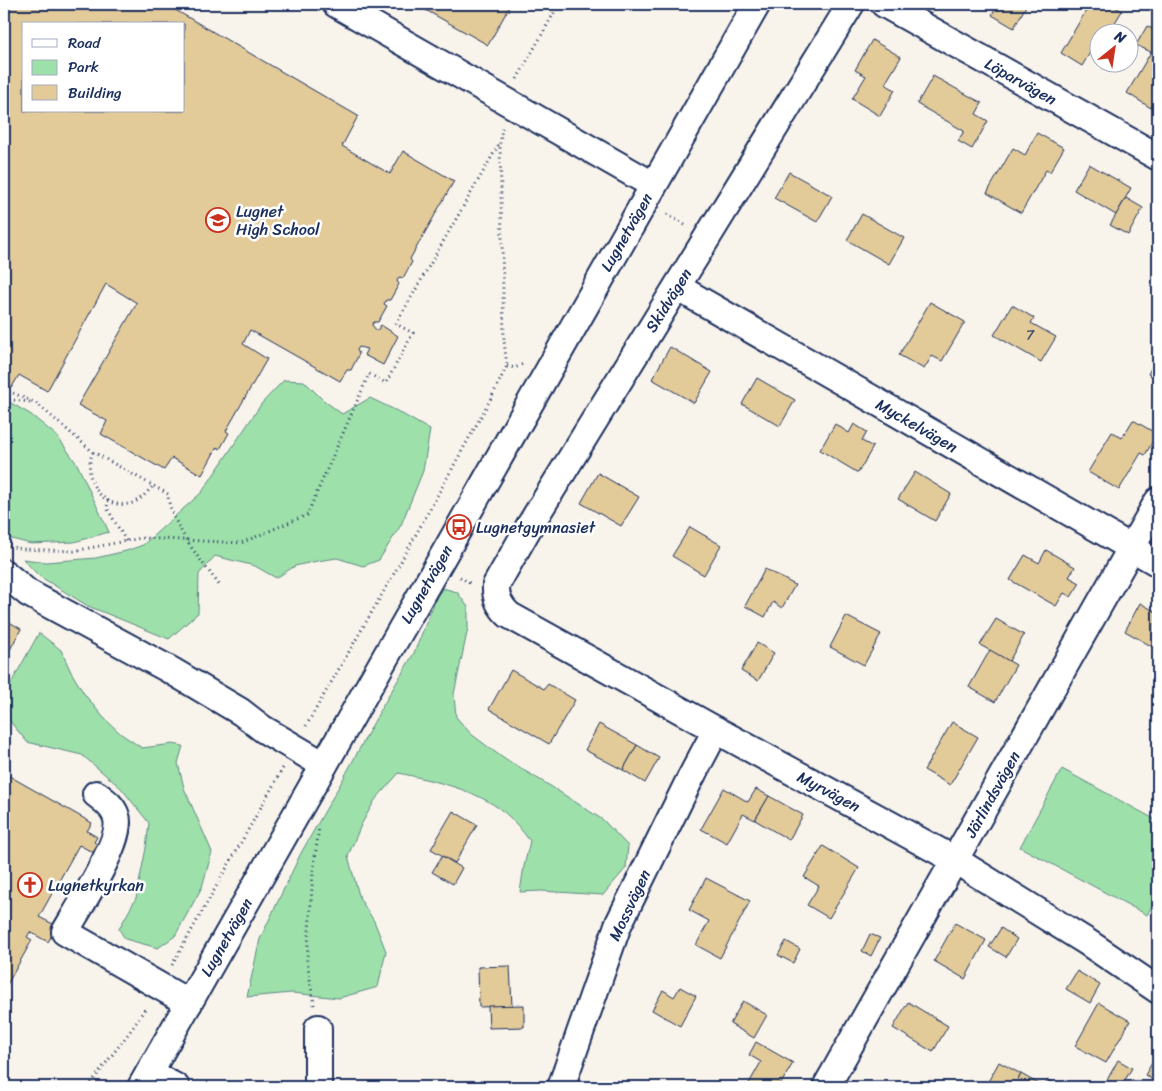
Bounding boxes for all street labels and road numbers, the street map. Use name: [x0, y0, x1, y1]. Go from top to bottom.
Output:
street label: Löparvägen: [979, 50, 1063, 113]
street label: Lugnetvägen: [592, 187, 661, 277]
street label: Skidvägen: [637, 262, 700, 338]
street label: Myckelvägen: [870, 390, 964, 461]
street label: Lugnetvägen: [392, 539, 461, 629]
street label: Järlindsvägen: [956, 745, 1029, 844]
street label: Myrvägen: [792, 763, 866, 820]
street label: Mossvägen: [600, 864, 659, 946]
street label: Lugnetvägen: [192, 892, 261, 982]

